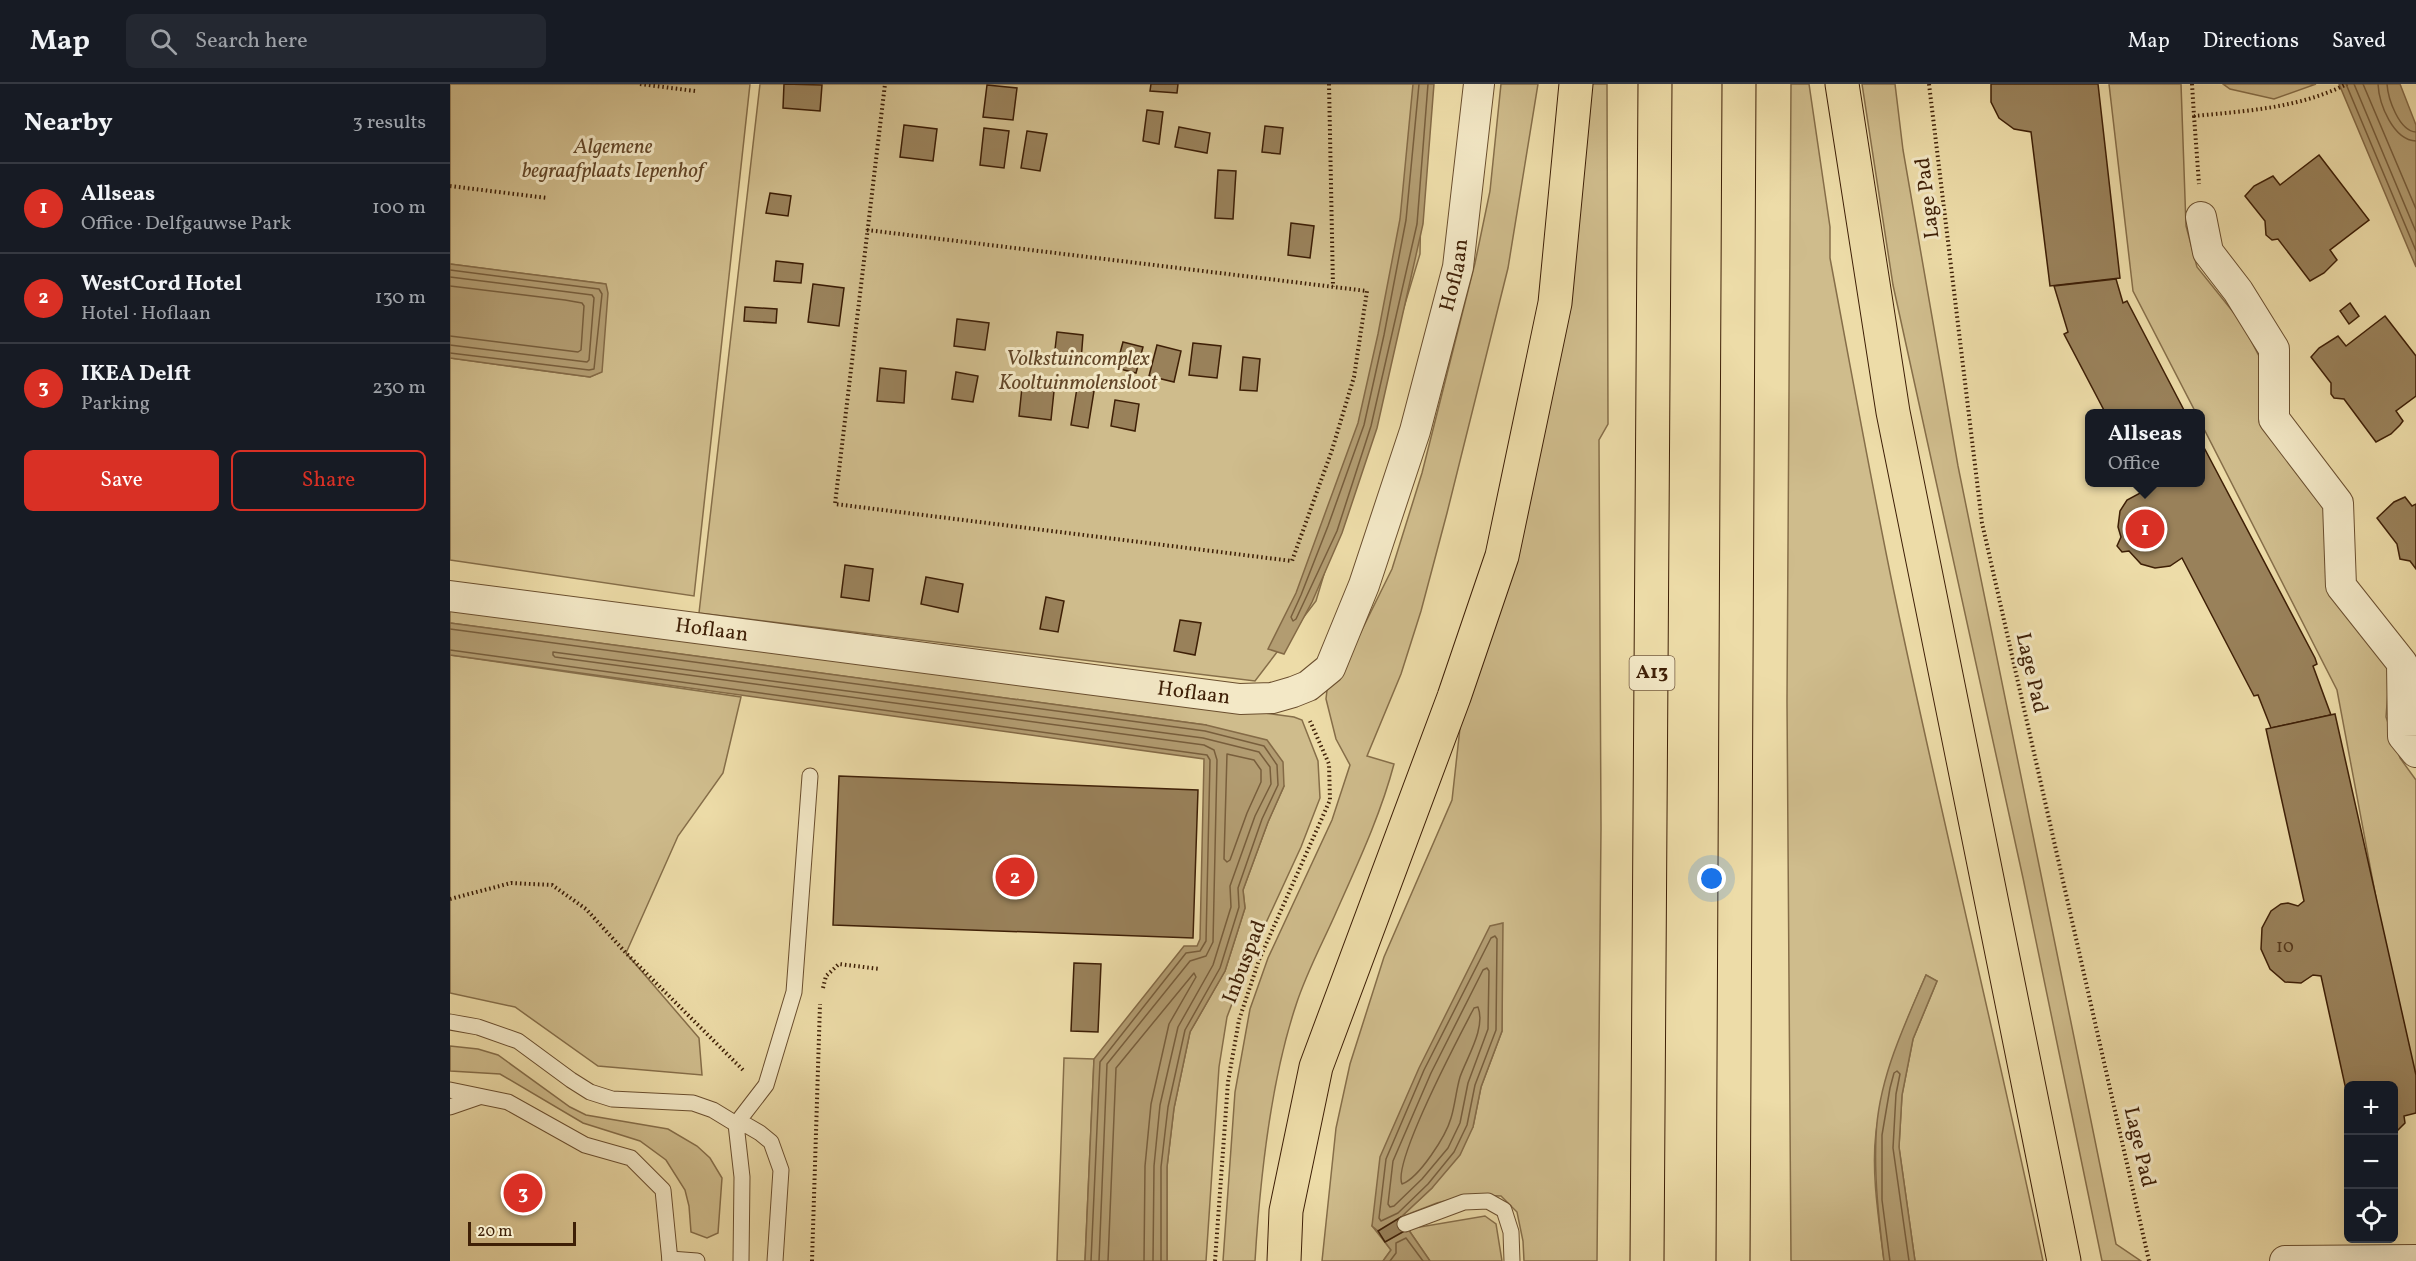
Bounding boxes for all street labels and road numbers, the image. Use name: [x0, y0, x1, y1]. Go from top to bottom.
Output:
street label: Lage Pad: [1909, 156, 1947, 240]
street label: Hoflaan: [1432, 237, 1476, 315]
street label: Hoflaan: [673, 611, 750, 649]
street label: Lage Pad: [2008, 630, 2054, 716]
road number: A13: [1630, 656, 1674, 690]
street label: Hoflaan: [1155, 674, 1232, 712]
street label: Inbuspad: [1216, 916, 1274, 1008]
street label: Lage Pad: [2116, 1104, 2162, 1190]

